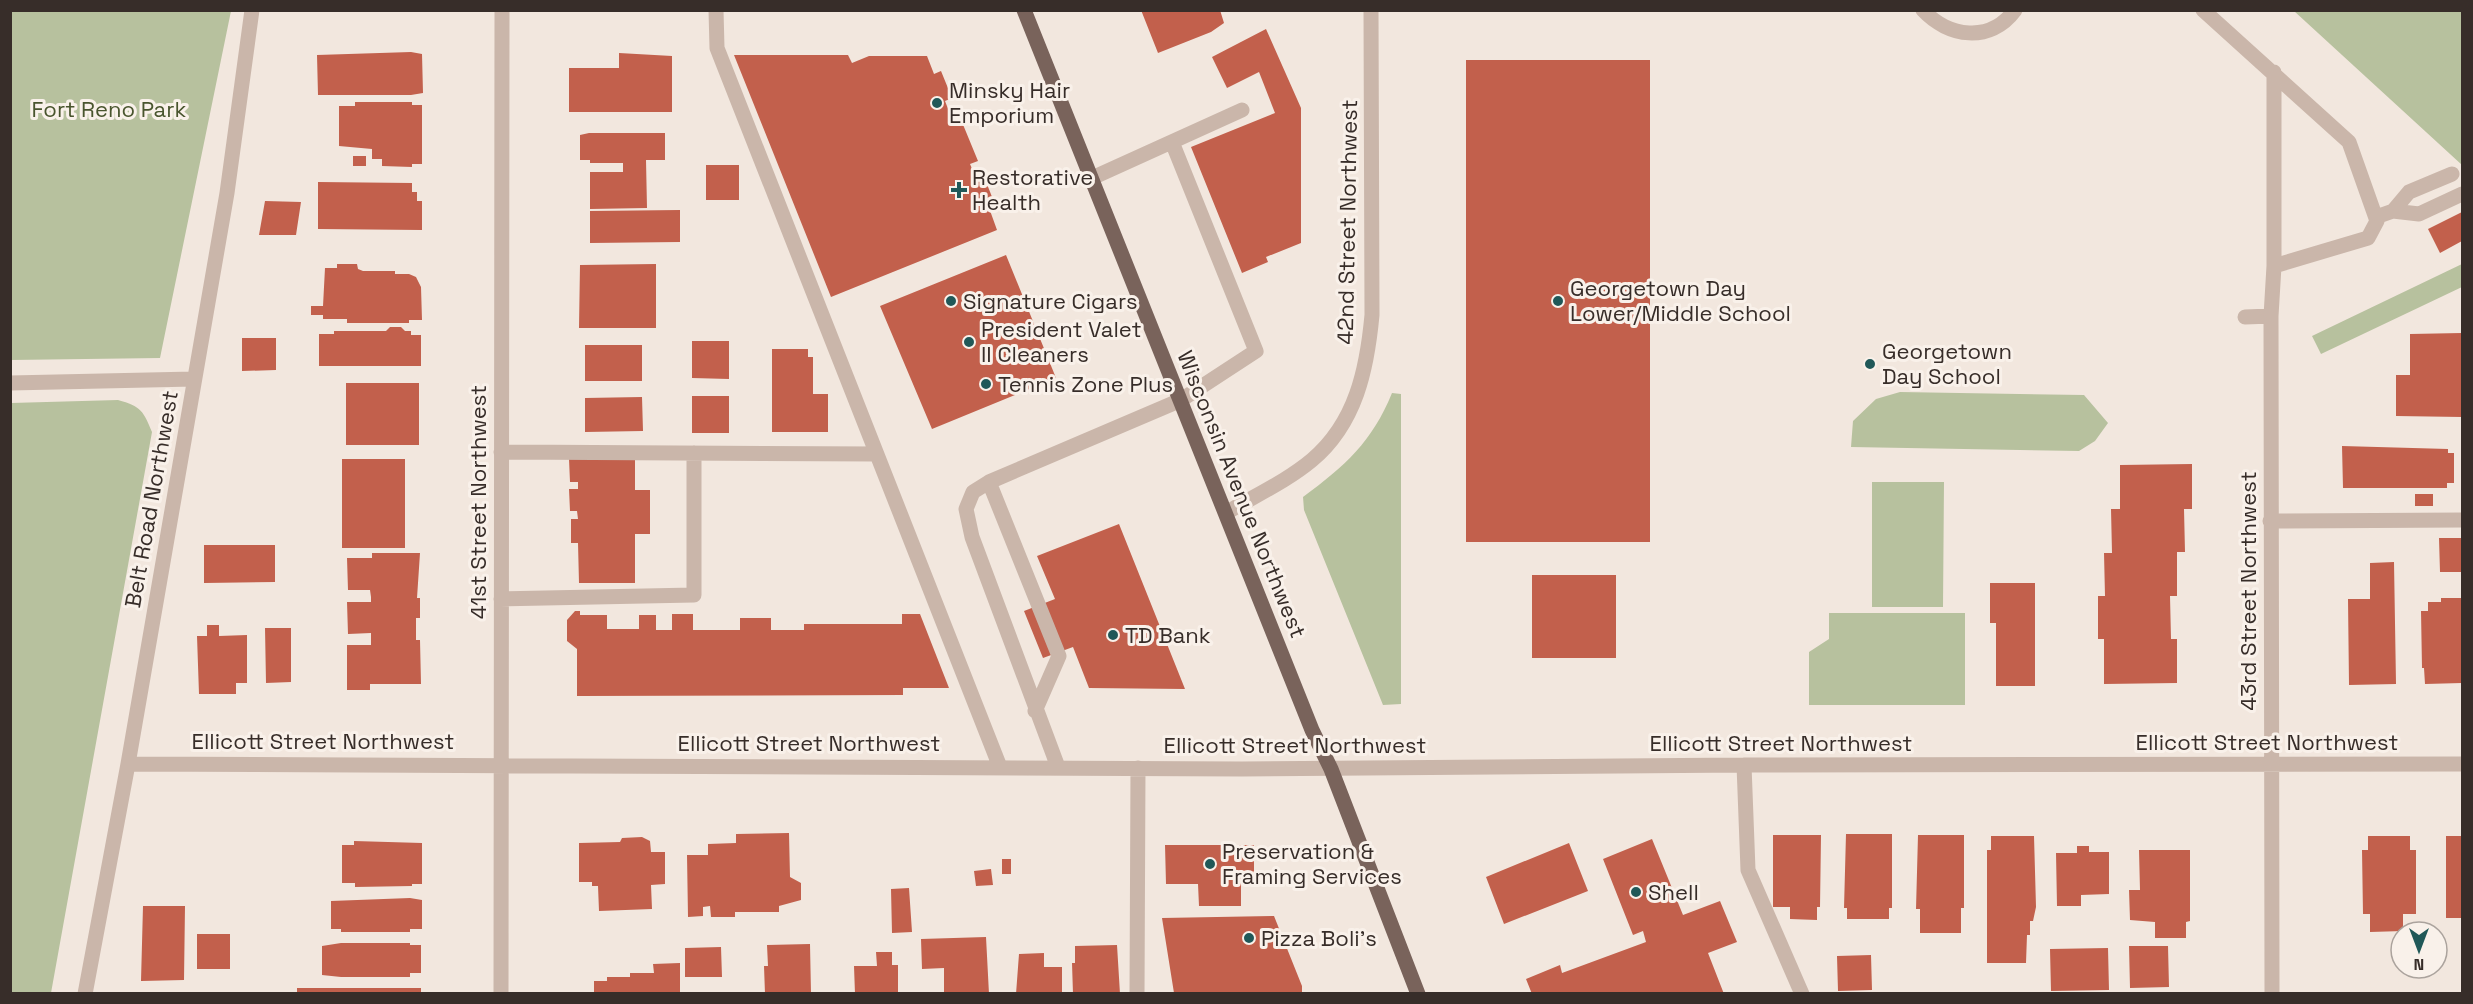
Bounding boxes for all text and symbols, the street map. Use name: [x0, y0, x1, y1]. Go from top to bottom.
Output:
place label: Minsky Hair Emporium: [949, 76, 1070, 129]
park label: Fort Reno Park: [32, 95, 187, 123]
marker: Minsky Hair Emporium: [930, 96, 944, 110]
street label: 42nd Street Northwest: [1331, 99, 1363, 345]
place label: Restorative Health: [972, 163, 1093, 216]
marker: Restorative Health: [950, 181, 968, 199]
place label: Georgetown Day Lower/Middle School: [1570, 274, 1791, 327]
place label: Signature Cigars: [963, 287, 1138, 315]
marker: Signature Cigars: [944, 294, 958, 308]
marker: Georgetown Day Lower/Middle School: [1551, 294, 1565, 308]
place label: President Valet II Cleaners: [981, 315, 1142, 368]
marker: President Valet II Cleaners: [962, 335, 976, 349]
place label: Georgetown Day School: [1882, 337, 2012, 390]
street label: Wisconsin Avenue Northwest: [1171, 346, 1313, 642]
marker: Georgetown Day School: [1863, 357, 1877, 371]
place label: Tennis Zone Plus: [998, 370, 1173, 398]
marker: Tennis Zone Plus: [979, 377, 993, 391]
street label: 41st Street Northwest: [464, 385, 492, 619]
street label: Belt Road Northwest: [118, 388, 184, 610]
street label: 43rd Street Northwest: [2234, 471, 2262, 711]
place label: TD Bank: [1125, 621, 1211, 649]
marker: TD Bank: [1106, 628, 1120, 642]
street label: Ellicott Street Northwest: [192, 727, 454, 755]
street label: Ellicott Street Northwest: [2136, 728, 2398, 756]
street label: Ellicott Street Northwest: [678, 729, 940, 757]
street label: Ellicott Street Northwest: [1650, 729, 1912, 757]
street label: Ellicott Street Northwest: [1164, 731, 1426, 759]
place label: Preservation & Framing Services: [1222, 837, 1402, 890]
marker: Preservation & Framing Services: [1203, 857, 1217, 871]
place label: Shell: [1648, 878, 1699, 906]
marker: Shell: [1629, 885, 1643, 899]
north arrow: [2389, 920, 2449, 980]
place label: Pizza Boli's: [1261, 924, 1377, 952]
marker: Pizza Boli's: [1242, 931, 1256, 945]
text: N: [2414, 954, 2424, 975]

